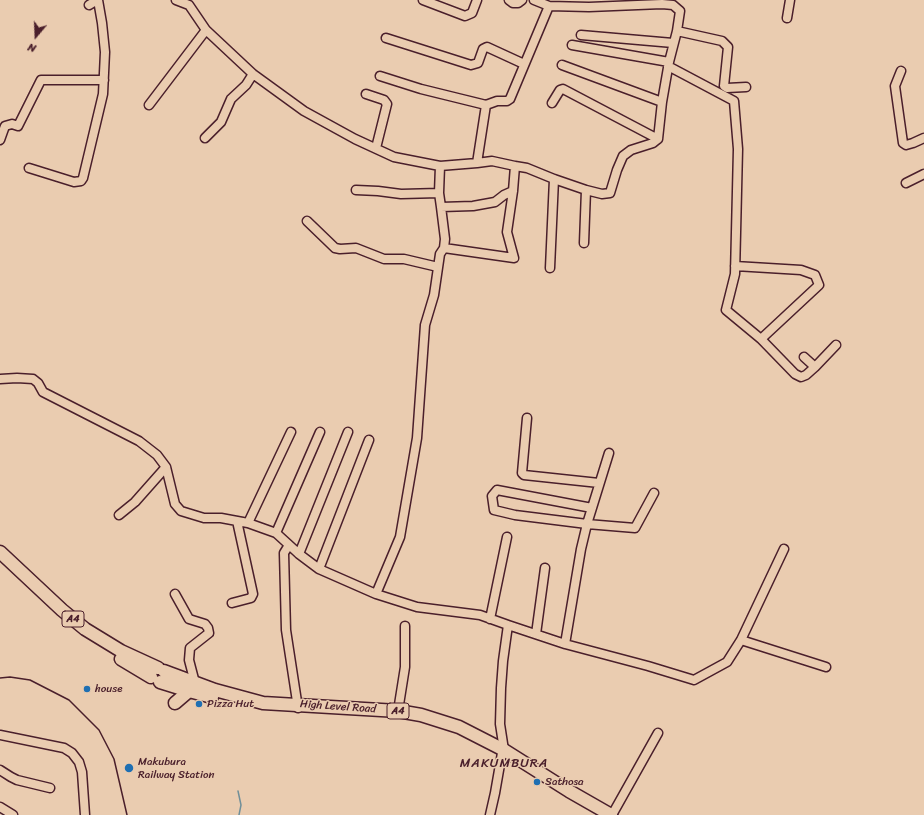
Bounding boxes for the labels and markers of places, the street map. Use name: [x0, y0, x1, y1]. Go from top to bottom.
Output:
place label: house: [95, 682, 123, 696]
marker: house: [82, 684, 92, 694]
place label: Pizza Hut: [207, 697, 254, 711]
marker: Pizza Hut: [194, 699, 204, 709]
place label: Makubura Railway Station: [138, 755, 214, 781]
marker: Makubura Railway Station: [123, 762, 135, 774]
place label: Sathosa: [545, 775, 584, 789]
marker: Sathosa: [532, 777, 542, 787]

